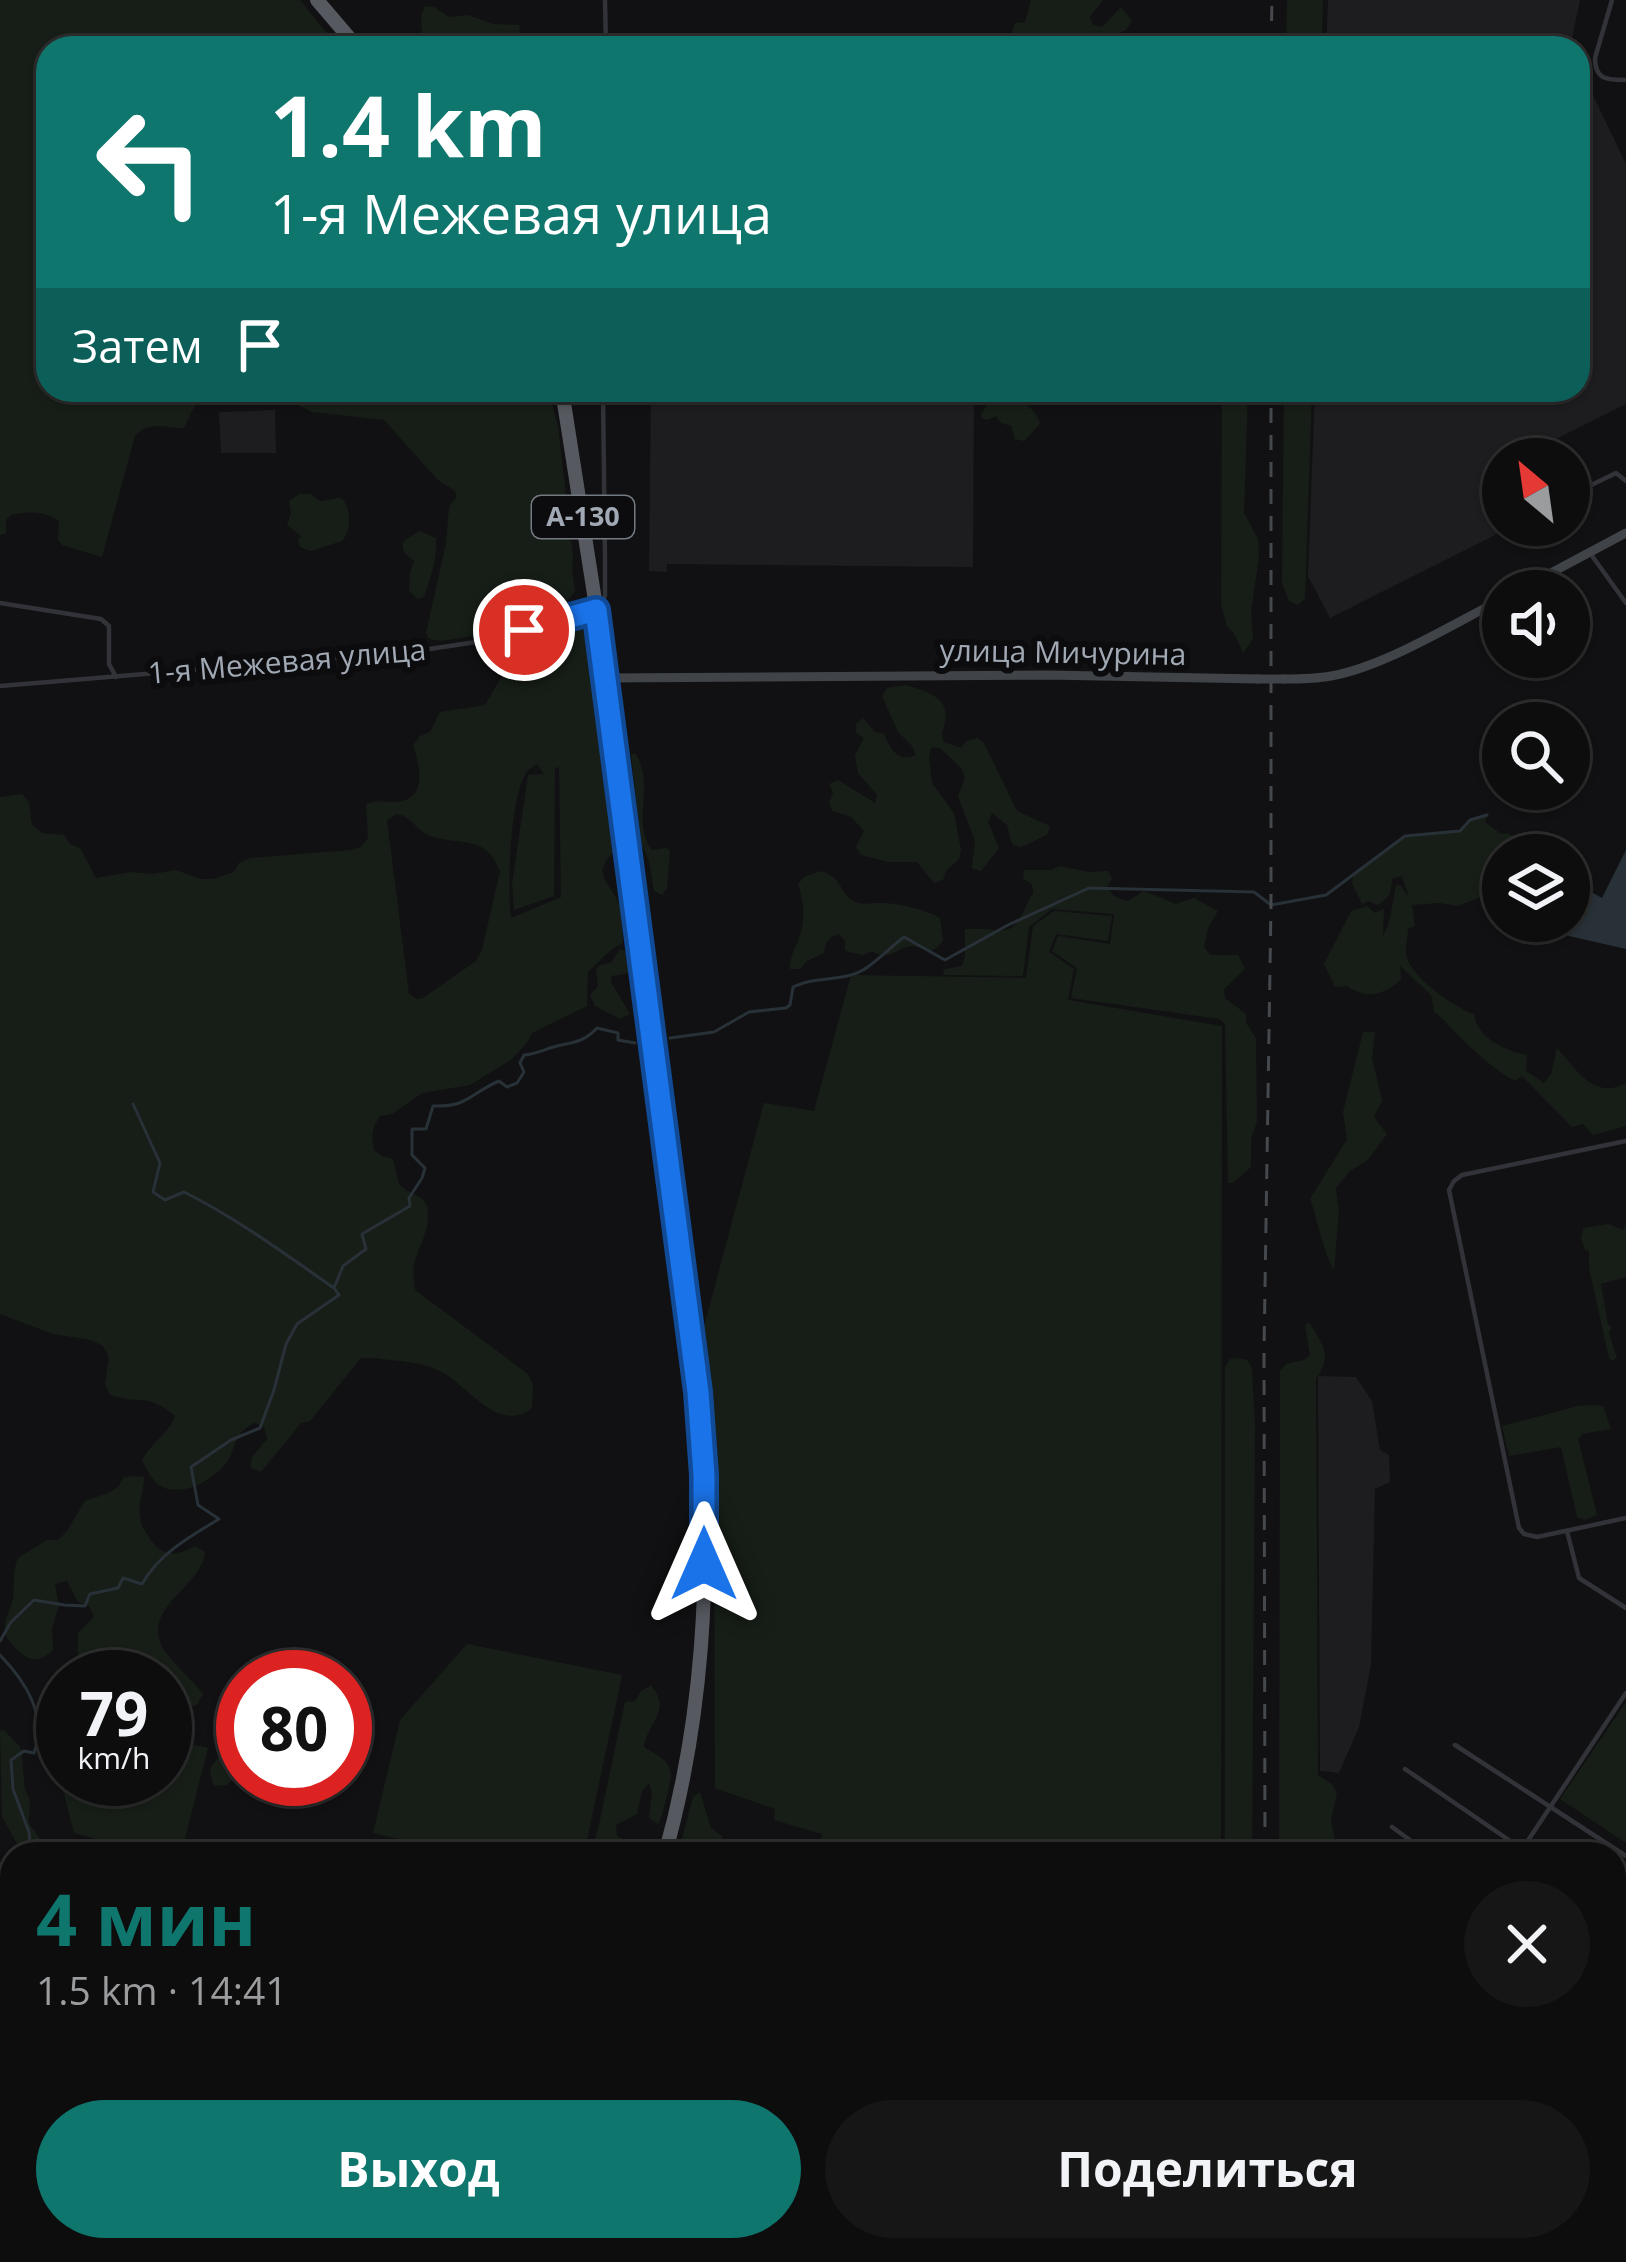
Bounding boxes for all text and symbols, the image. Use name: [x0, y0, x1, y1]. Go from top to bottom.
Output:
text: 1.4 km: [270, 67, 546, 182]
icon: left: [72, 84, 228, 240]
text: 1-я Межевая улица: [270, 176, 772, 250]
icon: arrive: [227, 312, 293, 378]
text: Затем: [72, 315, 203, 376]
north arrow: [1482, 438, 1590, 546]
map controls: [1482, 438, 1590, 942]
road number: А-130: [532, 496, 634, 538]
button: sound: [1482, 570, 1590, 678]
pin: [473, 579, 575, 681]
icon: arrive: [491, 597, 557, 663]
street label: 1-я Межевая улица: [146, 628, 428, 693]
street label: улица Мичурина: [939, 629, 1187, 674]
button: search: [1482, 702, 1590, 810]
button: layers: [1482, 834, 1590, 942]
position arrow: [641, 1501, 767, 1627]
speed limit sign: 80: [216, 1650, 372, 1806]
text: 79: [80, 1672, 148, 1754]
text: km/h: [78, 1737, 150, 1778]
text: 4 мин: [36, 1869, 256, 1967]
button: close: [1464, 1881, 1590, 2007]
text: 1.5 km · 14:41: [36, 1963, 288, 2016]
button: Выход: [36, 2100, 801, 2238]
button: Поделиться: [825, 2100, 1590, 2238]

